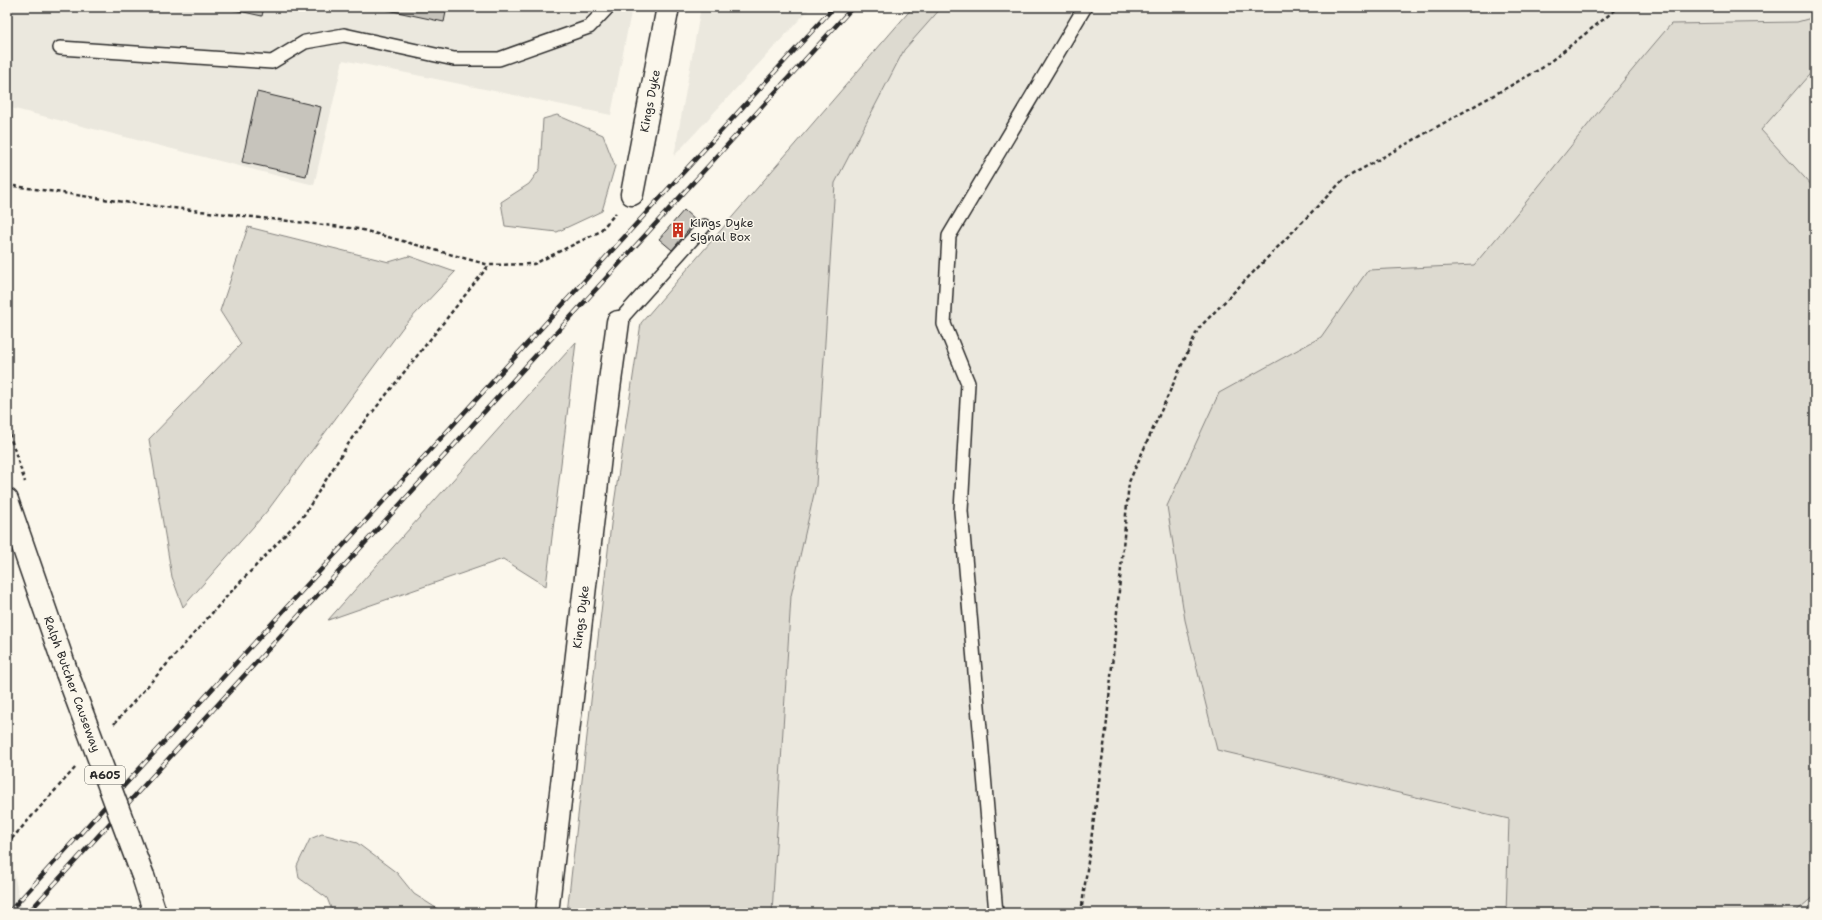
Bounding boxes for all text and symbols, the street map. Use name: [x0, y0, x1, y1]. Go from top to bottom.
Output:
street label: Kings Dyke: [636, 68, 664, 134]
place label: Kings Dyke Signal Box: [690, 215, 754, 245]
building icon: Kings Dyke Signal Box: [669, 221, 687, 239]
street label: Kings Dyke: [569, 584, 593, 649]
street label: Ralph Butcher Causeway: [40, 614, 104, 754]
road number: A605: [85, 766, 125, 784]

